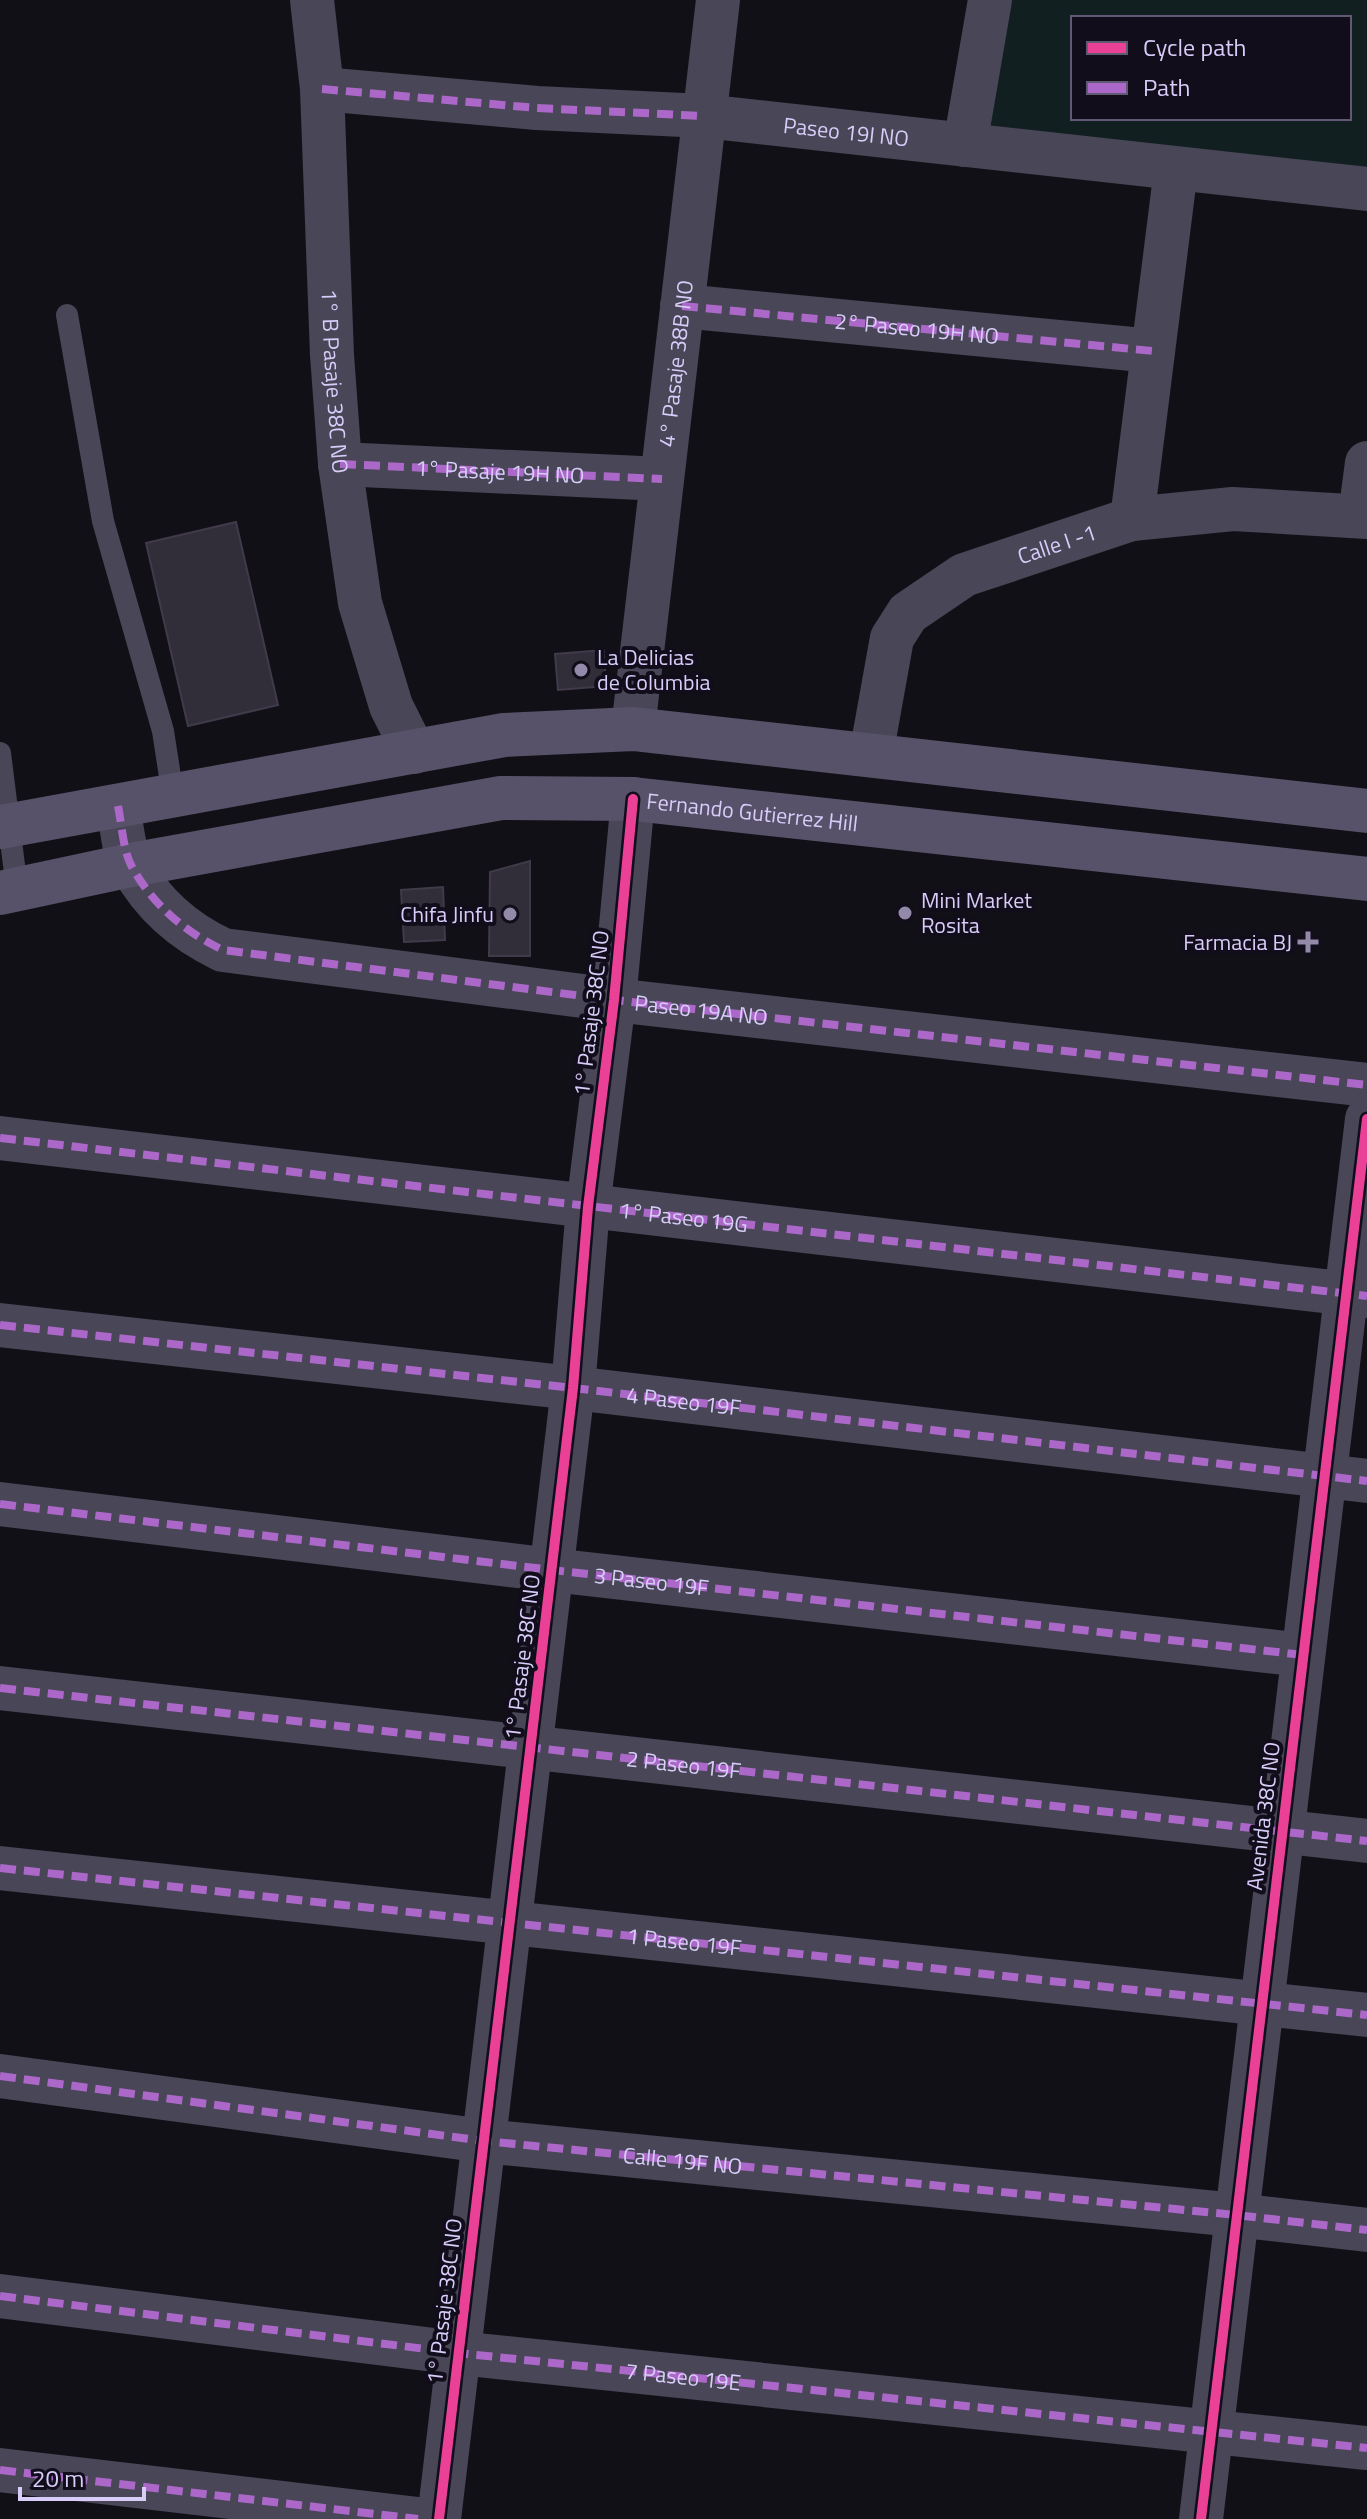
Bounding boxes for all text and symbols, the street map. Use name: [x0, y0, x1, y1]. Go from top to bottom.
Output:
legend: [1071, 16, 1351, 120]
text: Cycle path: [1143, 29, 1246, 65]
text: Path: [1143, 69, 1190, 105]
street label: Paseo 19I NO: [782, 108, 911, 155]
street label: 4° Pasaje 38B NO: [649, 278, 702, 449]
street label: 1° B Pasaje 38C NO: [313, 288, 358, 476]
street label: 2° Paseo 19H NO: [833, 304, 1001, 353]
street label: 1° Pasaje 19H NO: [414, 451, 585, 492]
street label: Calle I -1: [1013, 515, 1101, 573]
place label: La Delicias de Columbia: [597, 640, 711, 699]
marker: La Delicias de Columbia: [572, 661, 590, 679]
street label: Fernando Gutierrez Hill: [645, 784, 860, 840]
place label: Mini Market Rosita: [921, 883, 1032, 942]
place label: Chifa Jinfu: [400, 897, 494, 931]
marker: Mini Market Rosita: [896, 904, 914, 922]
marker: Chifa Jinfu: [501, 905, 519, 923]
place label: Farmacia BJ: [1183, 925, 1292, 959]
street label: 1° Pasaje 38C NO: [564, 928, 618, 1098]
marker: Farmacia BJ: [1299, 933, 1317, 951]
street label: Paseo 19A NO: [633, 985, 770, 1034]
street label: 1° Paseo 19G: [617, 1193, 750, 1241]
street label: 4 Paseo 19F: [625, 1377, 743, 1425]
street label: 3 Paseo 19F: [592, 1558, 711, 1605]
street label: 1° Pasaje 38C NO: [495, 1572, 549, 1742]
street label: Avenida 38C NO: [1237, 1740, 1289, 1892]
street label: 2 Paseo 19F: [625, 1741, 743, 1788]
street label: 1 Paseo 19F: [625, 1918, 743, 1965]
street label: Calle 19F NO: [621, 2138, 744, 2183]
street label: 1° Pasaje 38C NO: [417, 2216, 471, 2386]
street label: 7 Paseo 19E: [624, 2354, 743, 2399]
scale bar: [20, 2451, 144, 2501]
text: 20 m: [32, 2460, 84, 2496]

